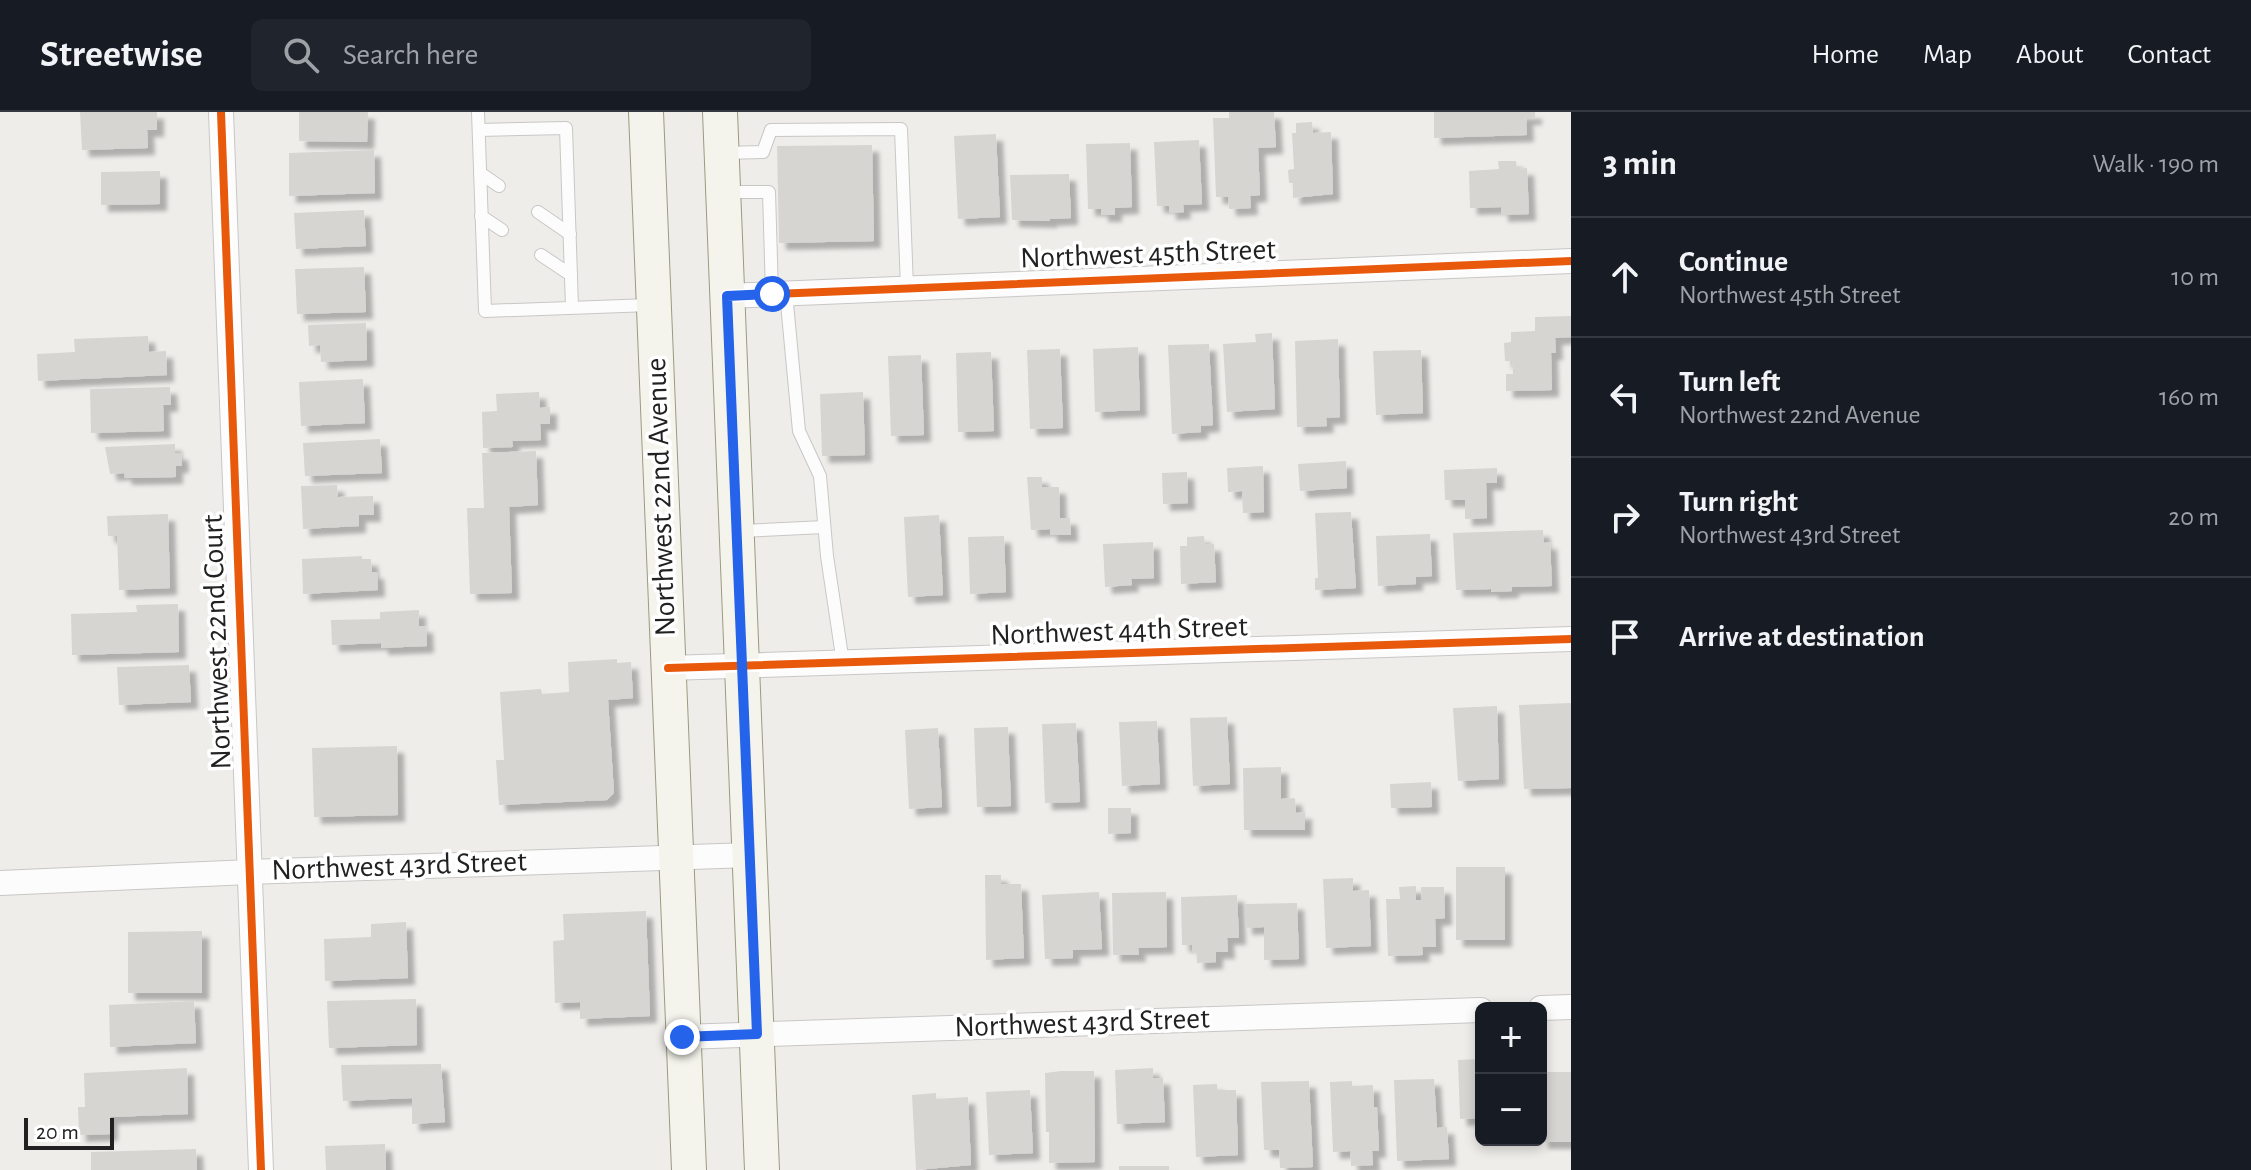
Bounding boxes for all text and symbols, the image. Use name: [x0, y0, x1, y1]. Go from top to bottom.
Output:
search box: [251, 19, 811, 91]
icon: search: [279, 33, 323, 77]
text: Streetwise: [40, 36, 203, 74]
text: Search here: [343, 40, 478, 70]
text: Home: [1812, 41, 1879, 69]
text: Map: [1923, 41, 1972, 69]
text: About: [2016, 41, 2084, 69]
text: Contact: [2128, 41, 2211, 69]
text: 3 min: [1603, 147, 1677, 181]
text: Walk · 190 m: [2092, 151, 2219, 177]
street label: Northwest 45th Street: [1020, 235, 1277, 273]
text: Continue: [1679, 247, 1788, 277]
icon: ahead: [1603, 255, 1647, 299]
text: 10 m: [2171, 264, 2219, 290]
route start: [754, 276, 790, 312]
text: Northwest 45th Street: [1679, 282, 1901, 308]
street label: Northwest 22nd Avenue: [641, 357, 681, 637]
text: Turn left: [1679, 367, 1780, 397]
icon: left: [1603, 375, 1647, 419]
text: 160 m: [2159, 384, 2219, 410]
text: Northwest 22nd Avenue: [1679, 402, 1920, 428]
text: Turn right: [1679, 487, 1798, 517]
icon: right: [1603, 495, 1647, 539]
text: 20 m: [2168, 504, 2219, 530]
street label: Northwest 22nd Court: [198, 514, 236, 770]
text: Northwest 43rd Street: [1679, 522, 1900, 548]
street label: Northwest 44th Street: [990, 612, 1249, 650]
icon: arrive: [1603, 615, 1647, 659]
text: Arrive at destination: [1679, 622, 1925, 652]
street label: Northwest 43rd Street: [271, 847, 528, 885]
map controls: [1475, 1002, 1547, 1146]
button: +: [1475, 1002, 1547, 1074]
street label: Northwest 43rd Street: [954, 1004, 1211, 1042]
route end: [664, 1019, 700, 1055]
button: −: [1475, 1074, 1547, 1146]
scale bar: [24, 1114, 114, 1150]
text: 20 m: [36, 1121, 79, 1143]

